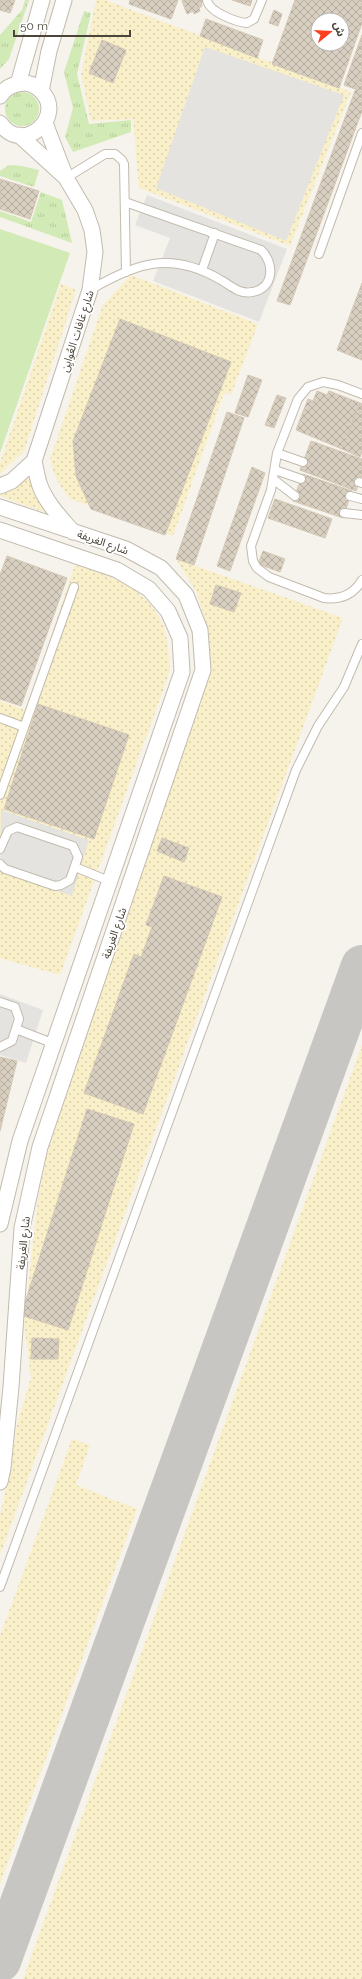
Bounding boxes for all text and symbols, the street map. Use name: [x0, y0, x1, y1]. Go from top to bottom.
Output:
scale bar: [14, 12, 130, 38]
north arrow: [310, 12, 350, 52]
text: 50 m: [20, 19, 48, 33]
text: ش: [331, 20, 348, 38]
street label: شارع غافات العُوايِن: [58, 288, 98, 374]
street label: شارع الغريفة: [75, 528, 131, 558]
street label: شارع الغريفة: [100, 905, 130, 961]
street label: شارع الغريفة: [14, 1215, 34, 1270]

